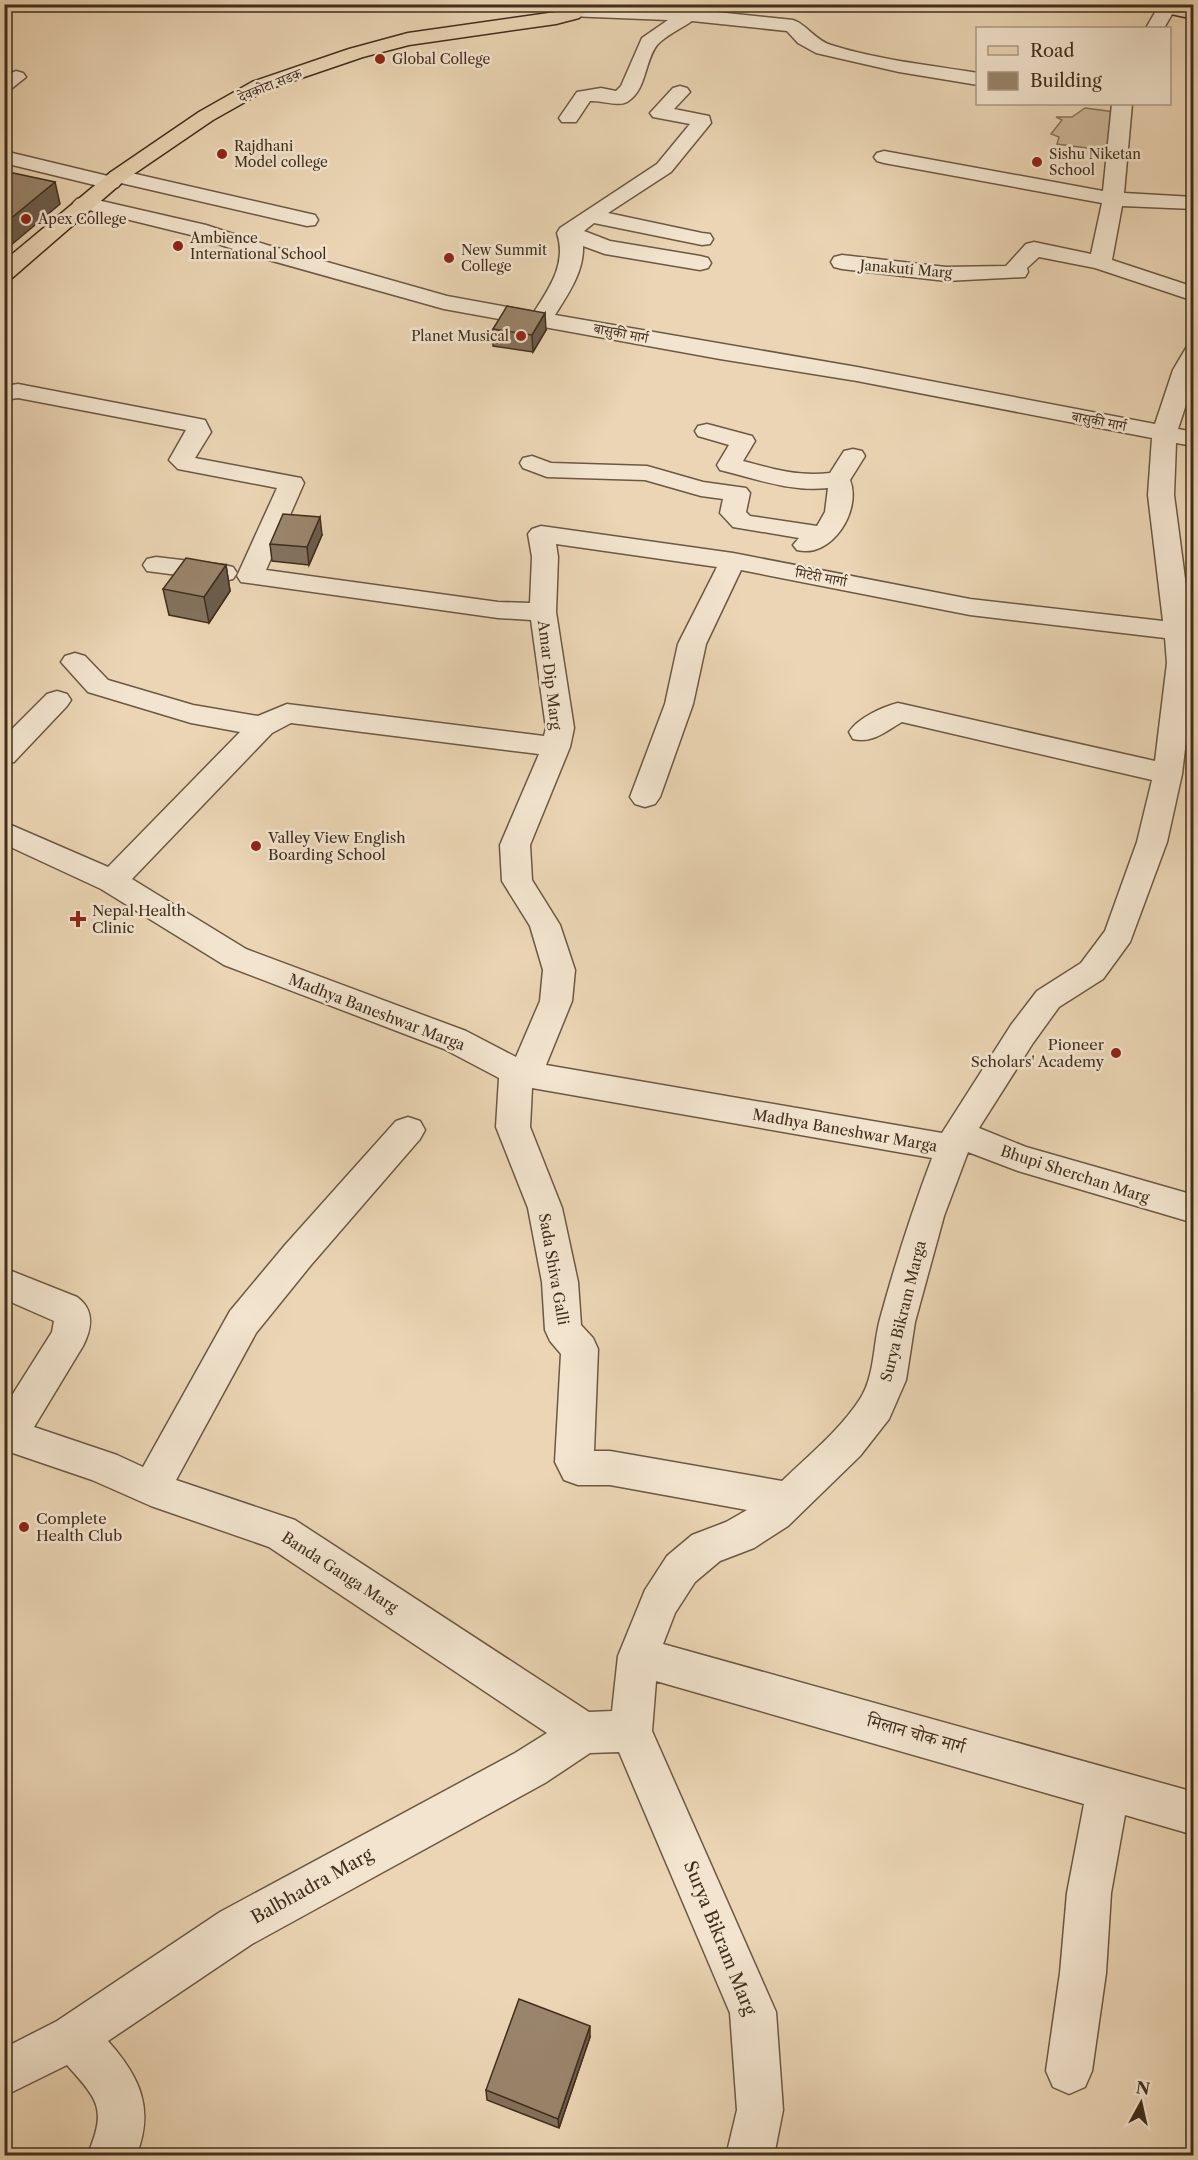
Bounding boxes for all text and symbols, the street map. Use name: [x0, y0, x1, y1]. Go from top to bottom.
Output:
legend: [976, 27, 1171, 105]
text: Road: [1030, 40, 1075, 62]
place label: Global College: [392, 50, 491, 68]
marker: Global College: [373, 52, 387, 66]
street label: देवकोटा सडक: [235, 64, 305, 106]
text: Building: [1030, 70, 1102, 92]
place label: Rajdhani Model college: [234, 137, 328, 171]
place label: Sishu Niketan School: [1049, 145, 1141, 179]
marker: Rajdhani Model college: [215, 147, 229, 161]
marker: Sishu Niketan School: [1030, 155, 1044, 169]
place label: Apex College: [37, 210, 127, 228]
marker: Apex College: [19, 212, 33, 226]
place label: Ambience International School: [189, 229, 327, 263]
marker: Ambience International School: [171, 239, 185, 253]
place label: New Summit College: [461, 241, 547, 275]
marker: New Summit College: [442, 251, 456, 265]
street label: Janakuti Marg: [857, 256, 954, 282]
street label: बासुकी मार्ग: [591, 319, 651, 347]
place label: Planet Musical: [411, 327, 509, 345]
marker: Planet Musical: [514, 329, 528, 343]
street label: बासुकी मार्ग: [1069, 407, 1129, 435]
street label: मिटेरी मार्गा: [793, 563, 849, 591]
street label: Amar Dip Marg: [534, 618, 566, 731]
place label: Valley View English Boarding School: [267, 828, 406, 864]
marker: Valley View English Boarding School: [249, 839, 263, 853]
place label: Nepal Health Clinic: [92, 901, 187, 937]
marker: Nepal Health Clinic: [69, 910, 87, 928]
street label: Madhya Baneshwar Marga: [286, 970, 468, 1054]
place label: Pioneer Scholars' Academy: [971, 1035, 1105, 1071]
marker: Pioneer Scholars' Academy: [1109, 1046, 1123, 1060]
street label: Madhya Baneshwar Marga: [751, 1104, 939, 1156]
street label: Bhupi Sherchan Marg: [998, 1141, 1152, 1207]
street label: Sada Shiva Galli: [535, 1212, 573, 1327]
street label: Surya Bikram Marga: [876, 1238, 930, 1384]
place label: Complete Health Club: [36, 1509, 122, 1545]
marker: Complete Health Club: [17, 1520, 31, 1534]
street label: Banda Ganga Marg: [278, 1527, 402, 1617]
street label: मिलान चोक मार्ग: [863, 1709, 969, 1759]
street label: Balbhadra Marg: [247, 1843, 377, 1929]
street label: Surya Bikram Marg: [679, 1858, 761, 2019]
north arrow: [1111, 2073, 1171, 2133]
text: N: [1135, 2077, 1151, 2099]

